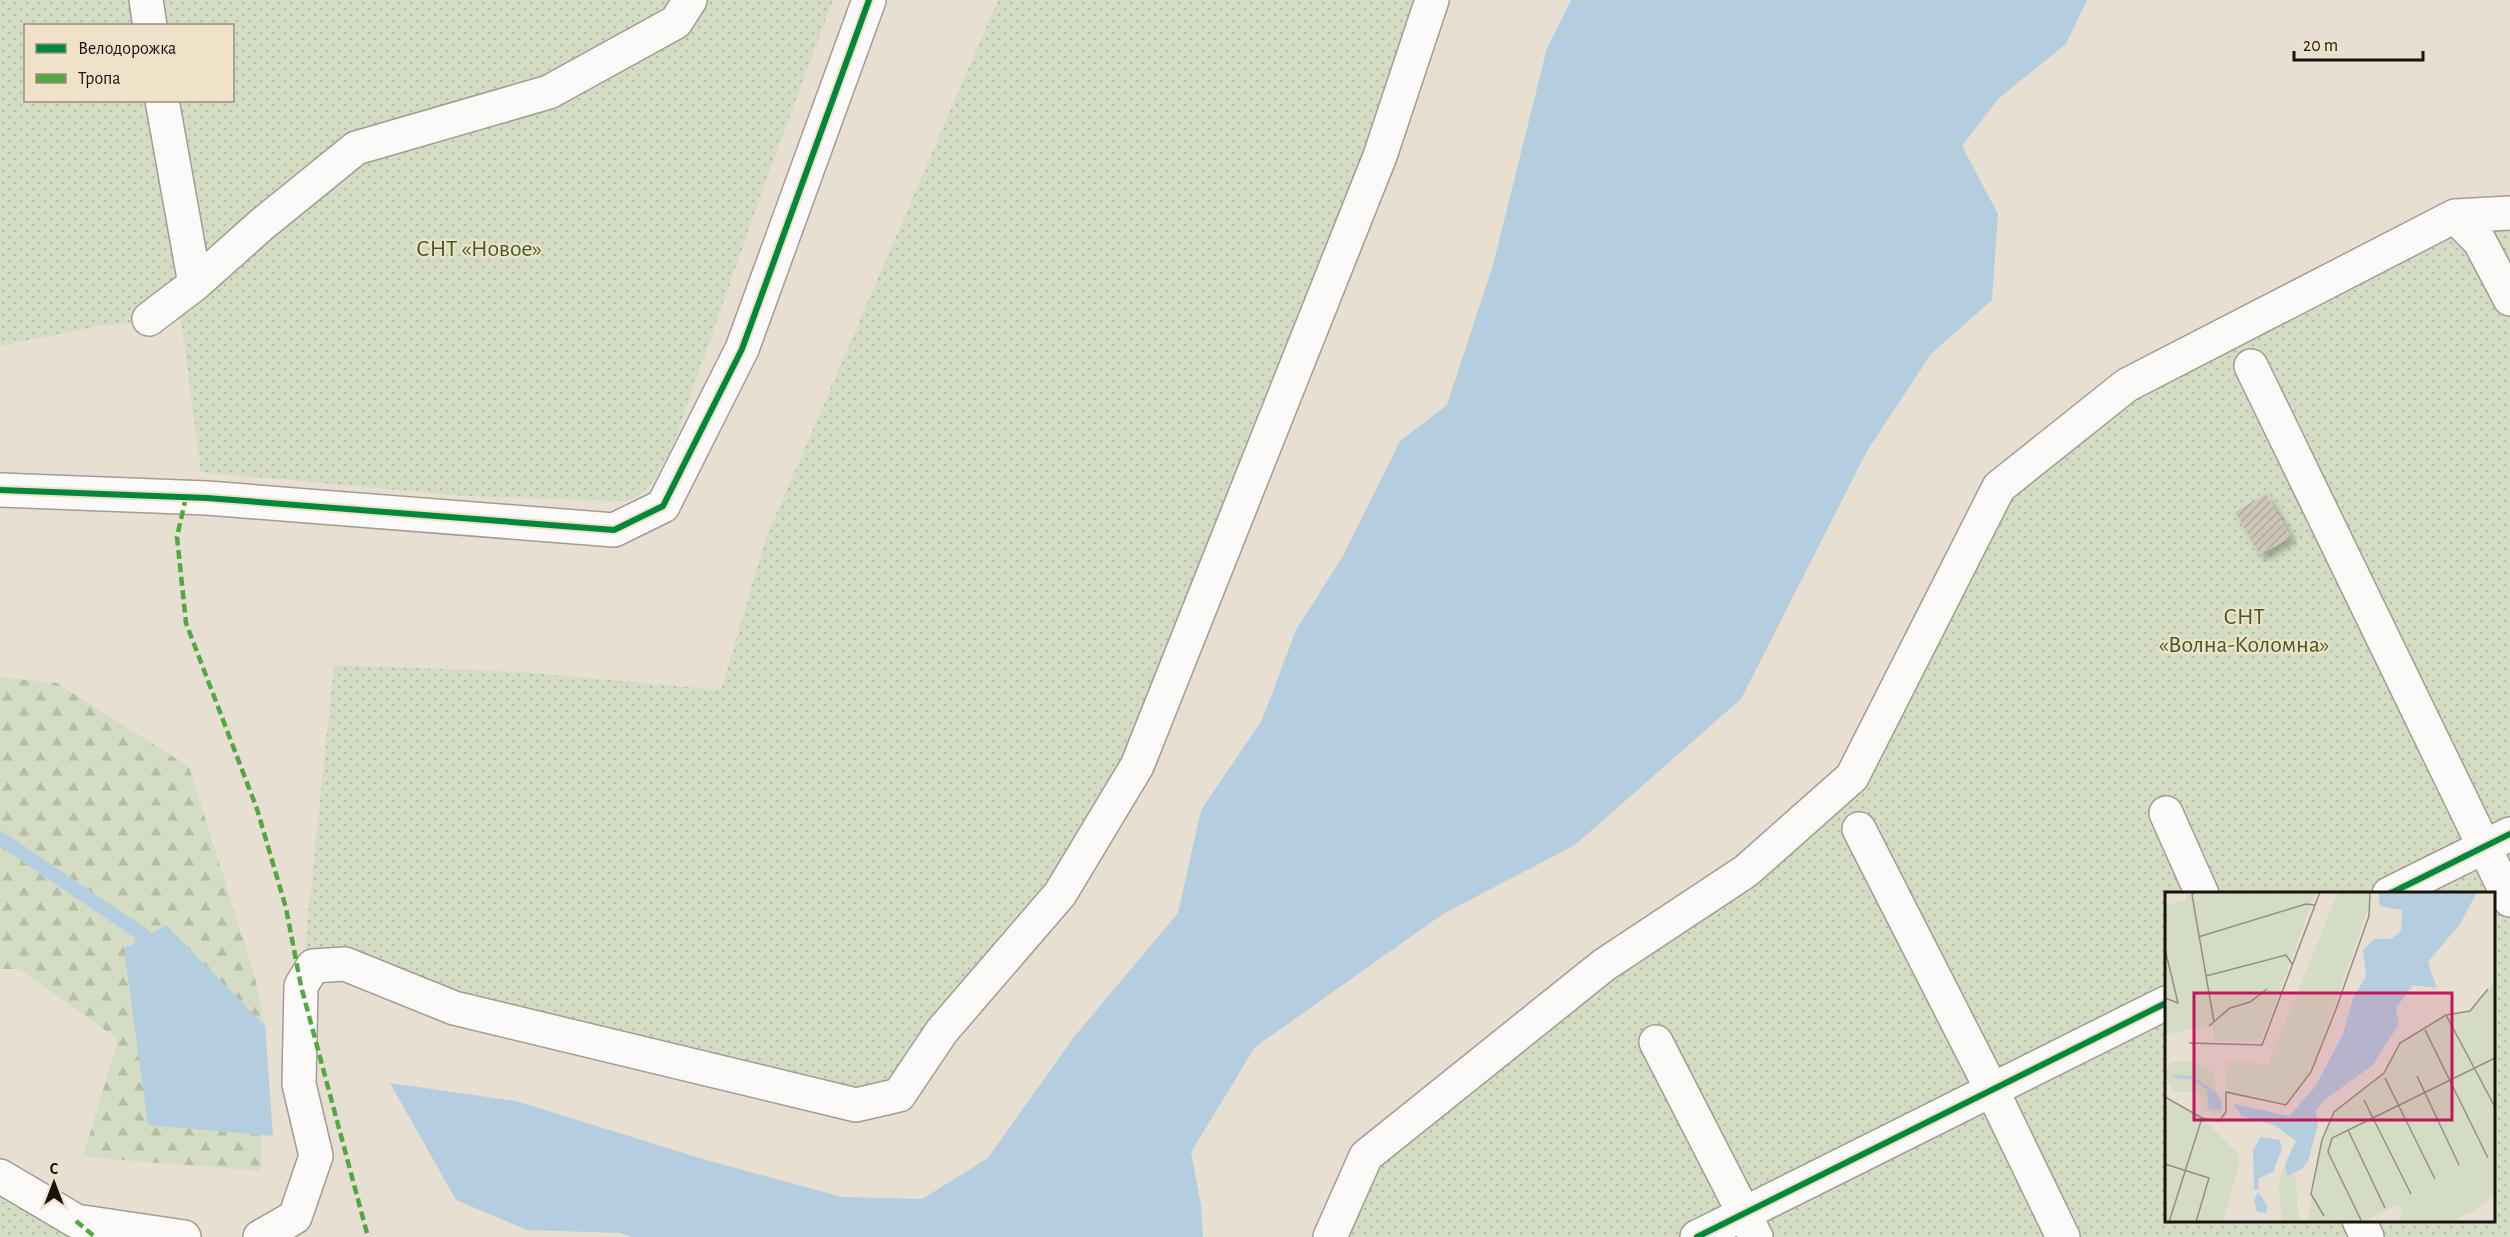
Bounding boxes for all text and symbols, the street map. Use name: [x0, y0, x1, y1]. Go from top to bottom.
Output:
legend: [24, 24, 234, 102]
scale bar: [2294, 24, 2423, 62]
text: 20 m: [2303, 37, 2338, 55]
text: Велодорожка: [78, 40, 176, 58]
text: Тропа: [78, 70, 121, 88]
park label: СНТ «Новое»: [416, 237, 542, 261]
park label: СНТ «Волна-Коломна»: [2159, 605, 2329, 657]
inset map: [2165, 892, 2495, 1222]
north arrow: [24, 1153, 84, 1213]
text: С: [50, 1161, 59, 1177]

